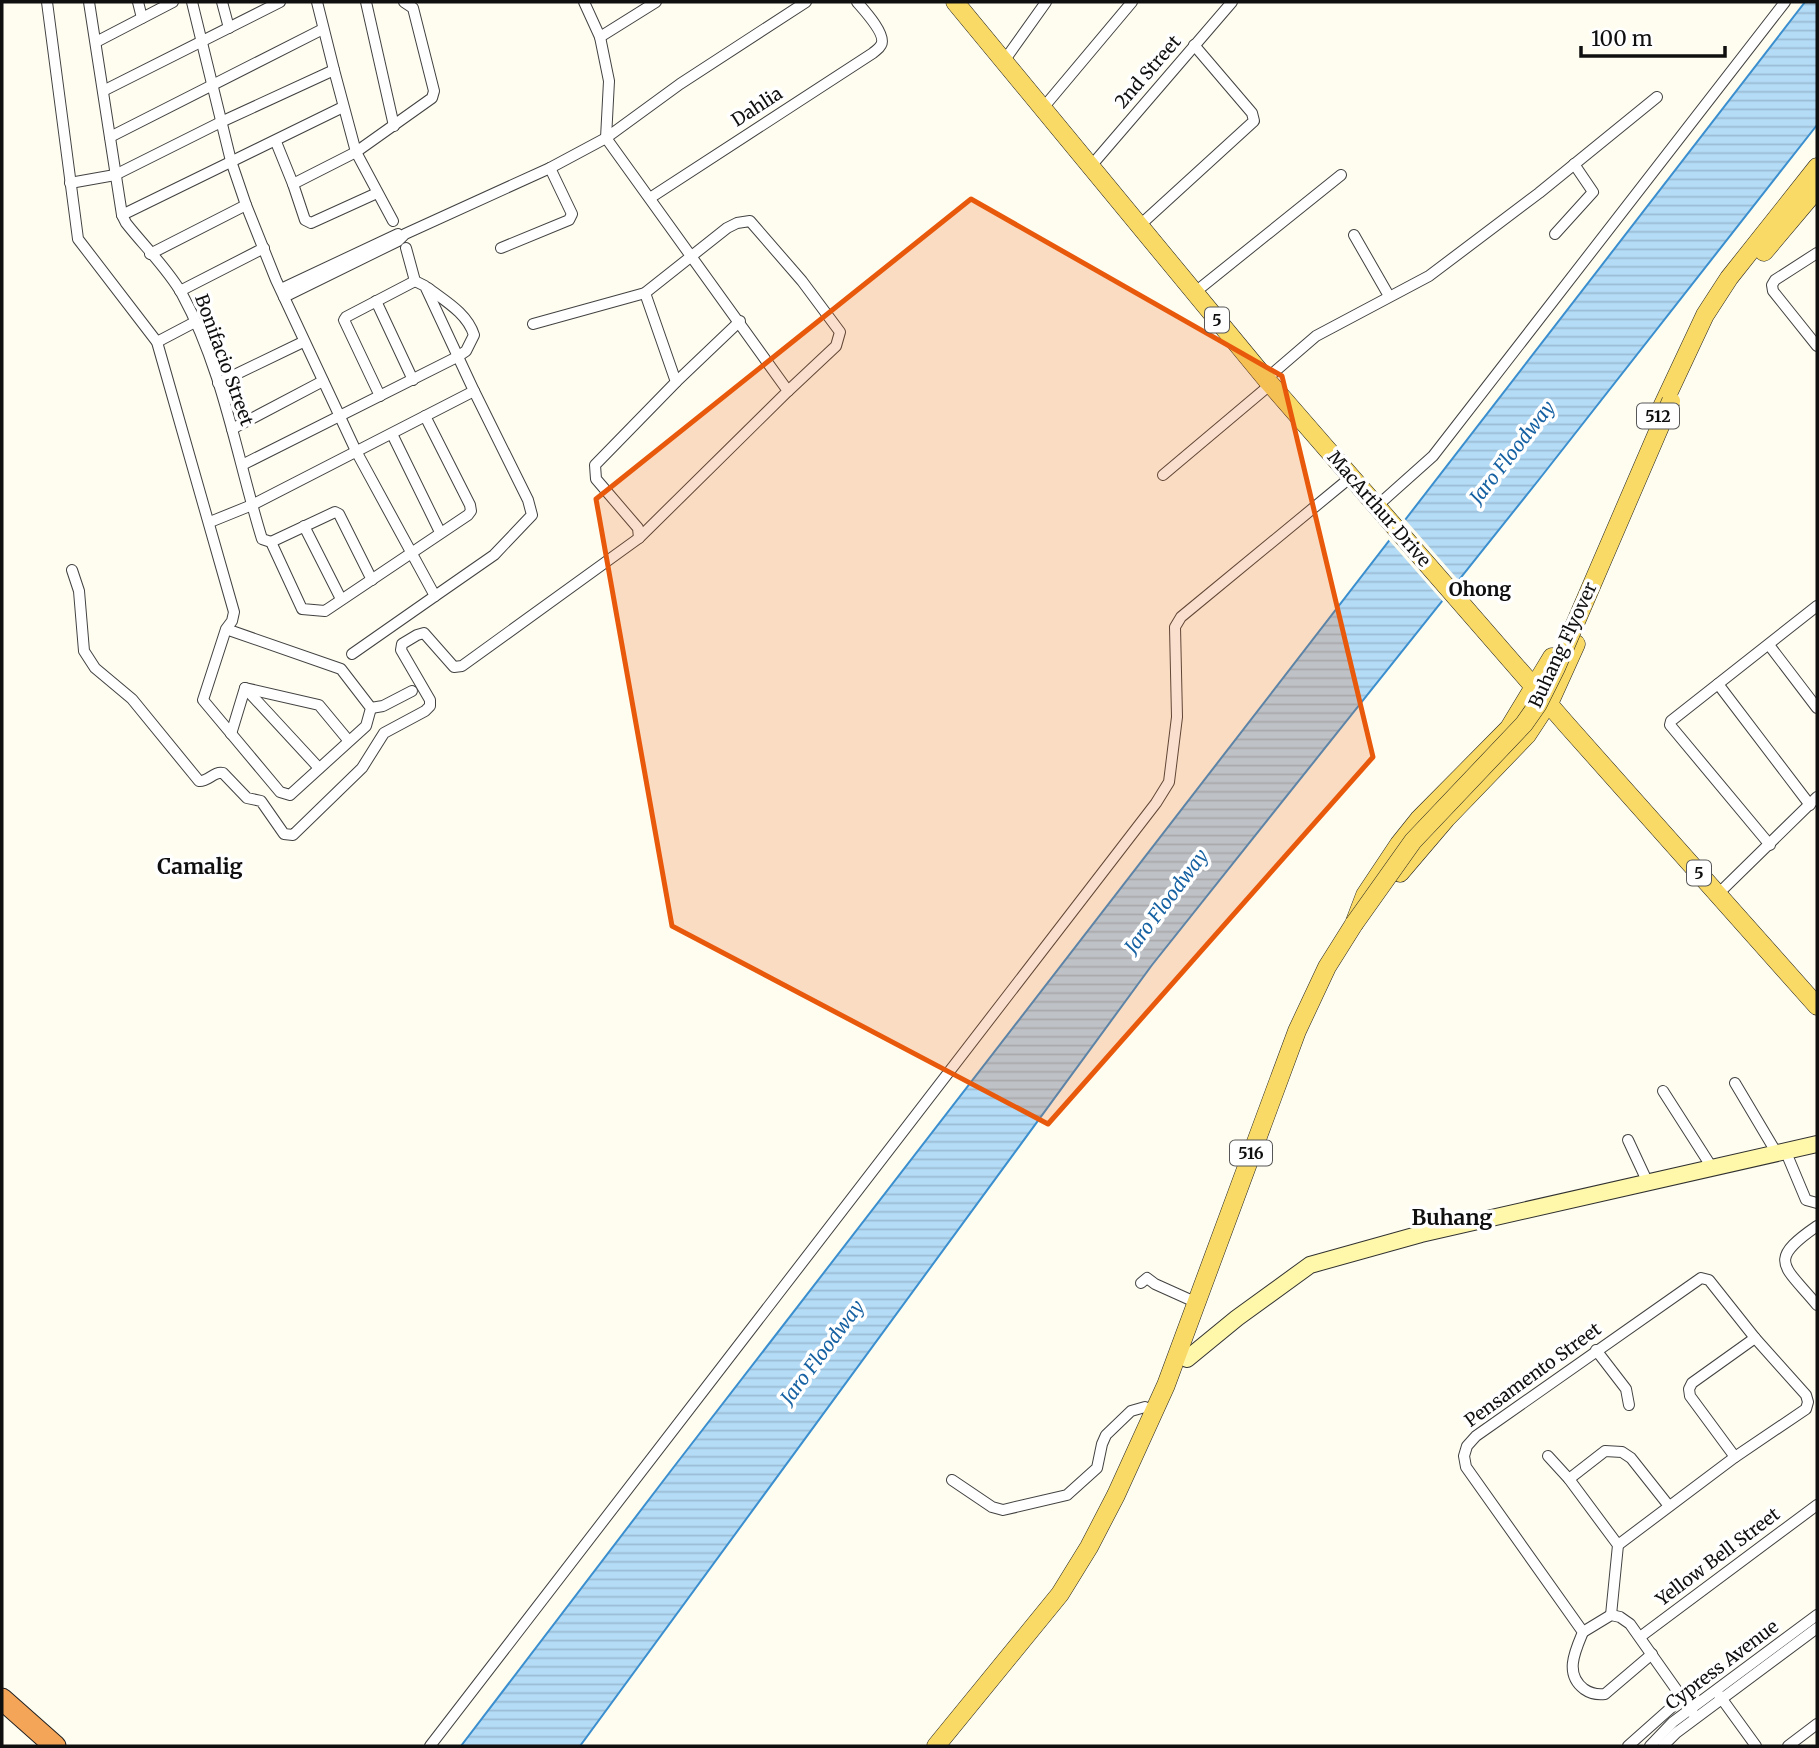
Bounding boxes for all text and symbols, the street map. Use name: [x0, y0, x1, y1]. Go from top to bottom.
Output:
scale bar: [1581, 14, 1724, 58]
text: 100 m: [1591, 25, 1653, 52]
street label: 2nd Street: [1110, 30, 1186, 113]
street label: Dahlia: [727, 81, 787, 132]
street label: Bonifacio Street: [190, 291, 259, 429]
road number: 5: [1205, 308, 1229, 332]
water label: Jaro Floodway: [1463, 396, 1560, 510]
road number: 512: [1637, 404, 1679, 428]
street label: MacArthur Drive: [1323, 446, 1436, 571]
district label: Ohong: [1449, 577, 1511, 601]
street label: Buhang Flyover: [1523, 578, 1602, 711]
water label: Jaro Floodway: [1118, 844, 1213, 959]
district label: Camalig: [157, 853, 243, 880]
road number: 5: [1687, 860, 1711, 886]
road number: 516: [1230, 1140, 1272, 1166]
district label: Buhang: [1412, 1204, 1492, 1231]
water label: Jaro Floodway: [774, 1295, 869, 1410]
street label: Pensamento Street: [1460, 1317, 1605, 1432]
street label: Yellow Bell Street: [1650, 1502, 1784, 1611]
street label: Cypress Avenue: [1661, 1615, 1783, 1715]

